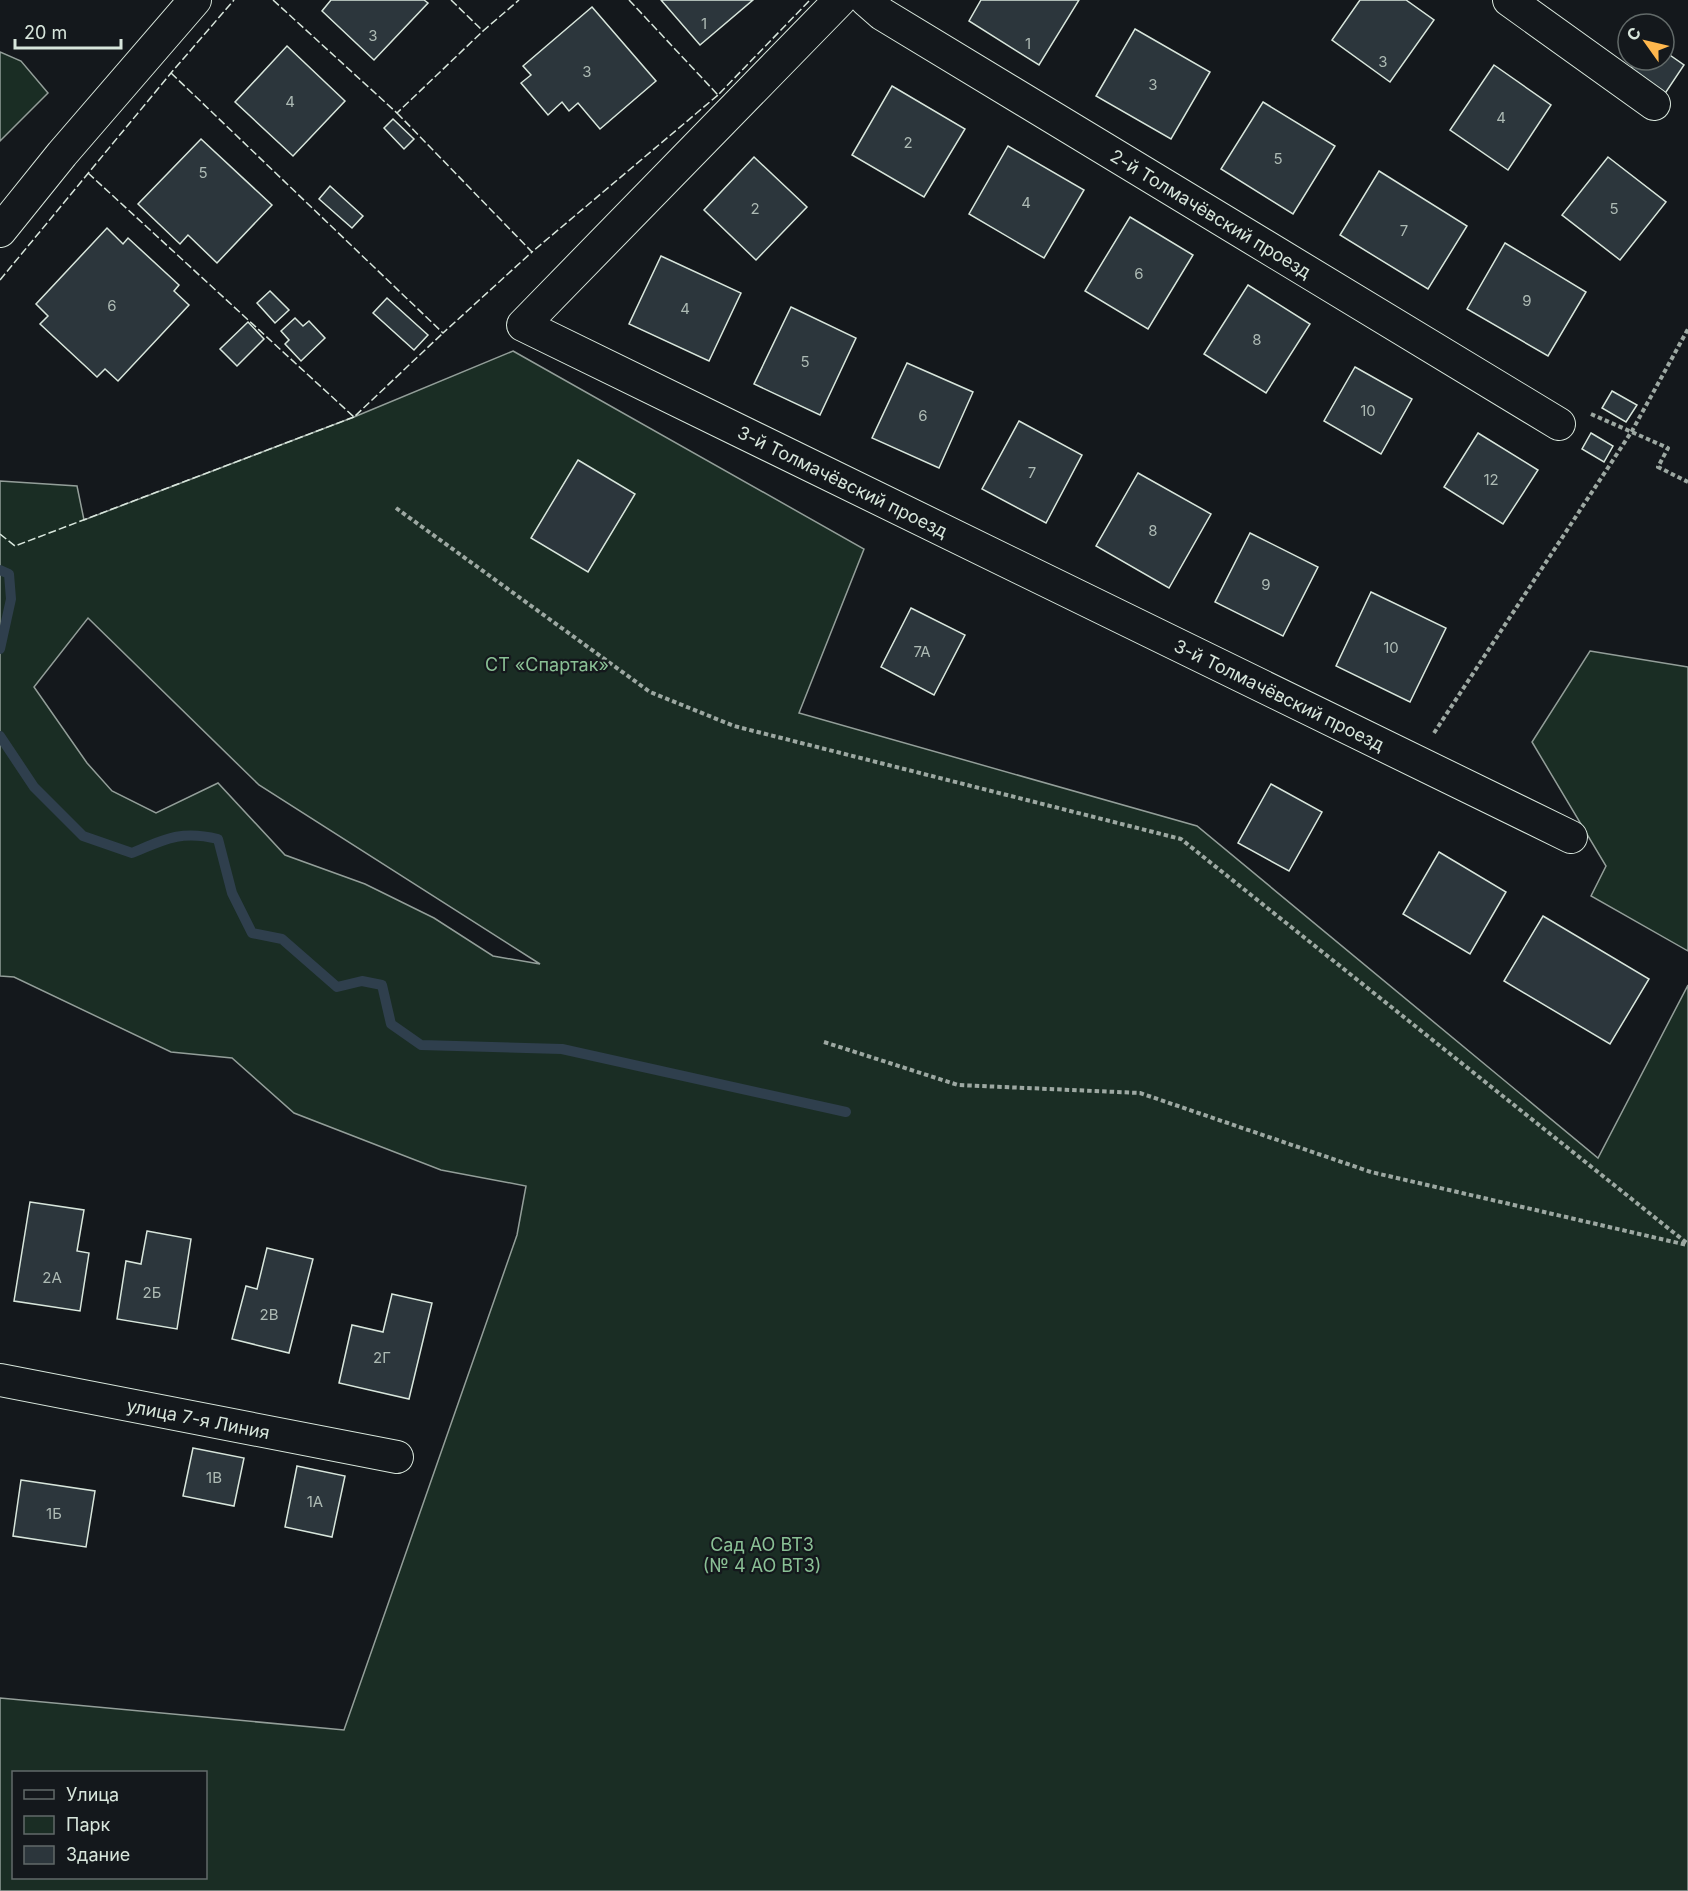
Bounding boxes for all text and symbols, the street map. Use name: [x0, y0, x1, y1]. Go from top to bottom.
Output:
scale bar: [15, 12, 122, 50]
north arrow: [1616, 12, 1676, 72]
house number: 1: [701, 14, 707, 33]
text: 20 m: [24, 22, 67, 43]
text: С: [1622, 23, 1645, 44]
house number: 3: [368, 26, 378, 45]
house number: 1: [1025, 34, 1031, 53]
house number: 3: [1378, 52, 1388, 71]
house number: 3: [582, 62, 592, 81]
house number: 3: [1148, 75, 1158, 94]
house number: 4: [285, 92, 295, 111]
house number: 4: [1496, 108, 1506, 127]
house number: 2: [903, 133, 913, 152]
street label: 2-й Толмачёвский проезд: [1107, 144, 1315, 282]
house number: 5: [1273, 149, 1283, 168]
house number: 5: [198, 163, 208, 182]
house number: 4: [1021, 193, 1031, 212]
house number: 2: [750, 199, 760, 218]
house number: 5: [1609, 199, 1619, 218]
house number: 7: [1400, 221, 1408, 240]
house number: 6: [1134, 264, 1144, 283]
house number: 9: [1522, 291, 1532, 310]
house number: 6: [107, 296, 117, 315]
house number: 4: [680, 299, 690, 318]
house number: 8: [1252, 330, 1262, 349]
house number: 5: [800, 352, 810, 371]
house number: 10: [1360, 401, 1376, 420]
house number: 6: [918, 406, 928, 425]
street label: 3-й Толмачёвский проезд: [734, 421, 951, 541]
house number: 7: [1028, 463, 1036, 482]
house number: 12: [1483, 470, 1499, 489]
house number: 8: [1148, 521, 1158, 540]
house number: 9: [1261, 575, 1271, 594]
street label: 3-й Толмачёвский проезд: [1171, 634, 1388, 755]
house number: 10: [1383, 638, 1399, 657]
house number: 7А: [913, 642, 931, 661]
park label: СТ «Спартак»: [485, 654, 609, 675]
house number: 2А: [42, 1268, 62, 1287]
house number: 2Б: [143, 1283, 161, 1302]
house number: 2В: [260, 1305, 278, 1324]
house number: 2Г: [373, 1348, 391, 1367]
street label: улица 7-я Линия: [125, 1394, 272, 1443]
house number: 1В: [206, 1468, 222, 1487]
house number: 1А: [307, 1492, 323, 1511]
house number: 1Б: [46, 1504, 62, 1523]
park label: Сад АО ВТЗ (№ 4 АО ВТЗ): [703, 1534, 821, 1576]
legend: [12, 1771, 207, 1879]
text: Улица: [66, 1784, 119, 1805]
text: Парк: [66, 1814, 111, 1835]
text: Здание: [66, 1844, 130, 1865]

